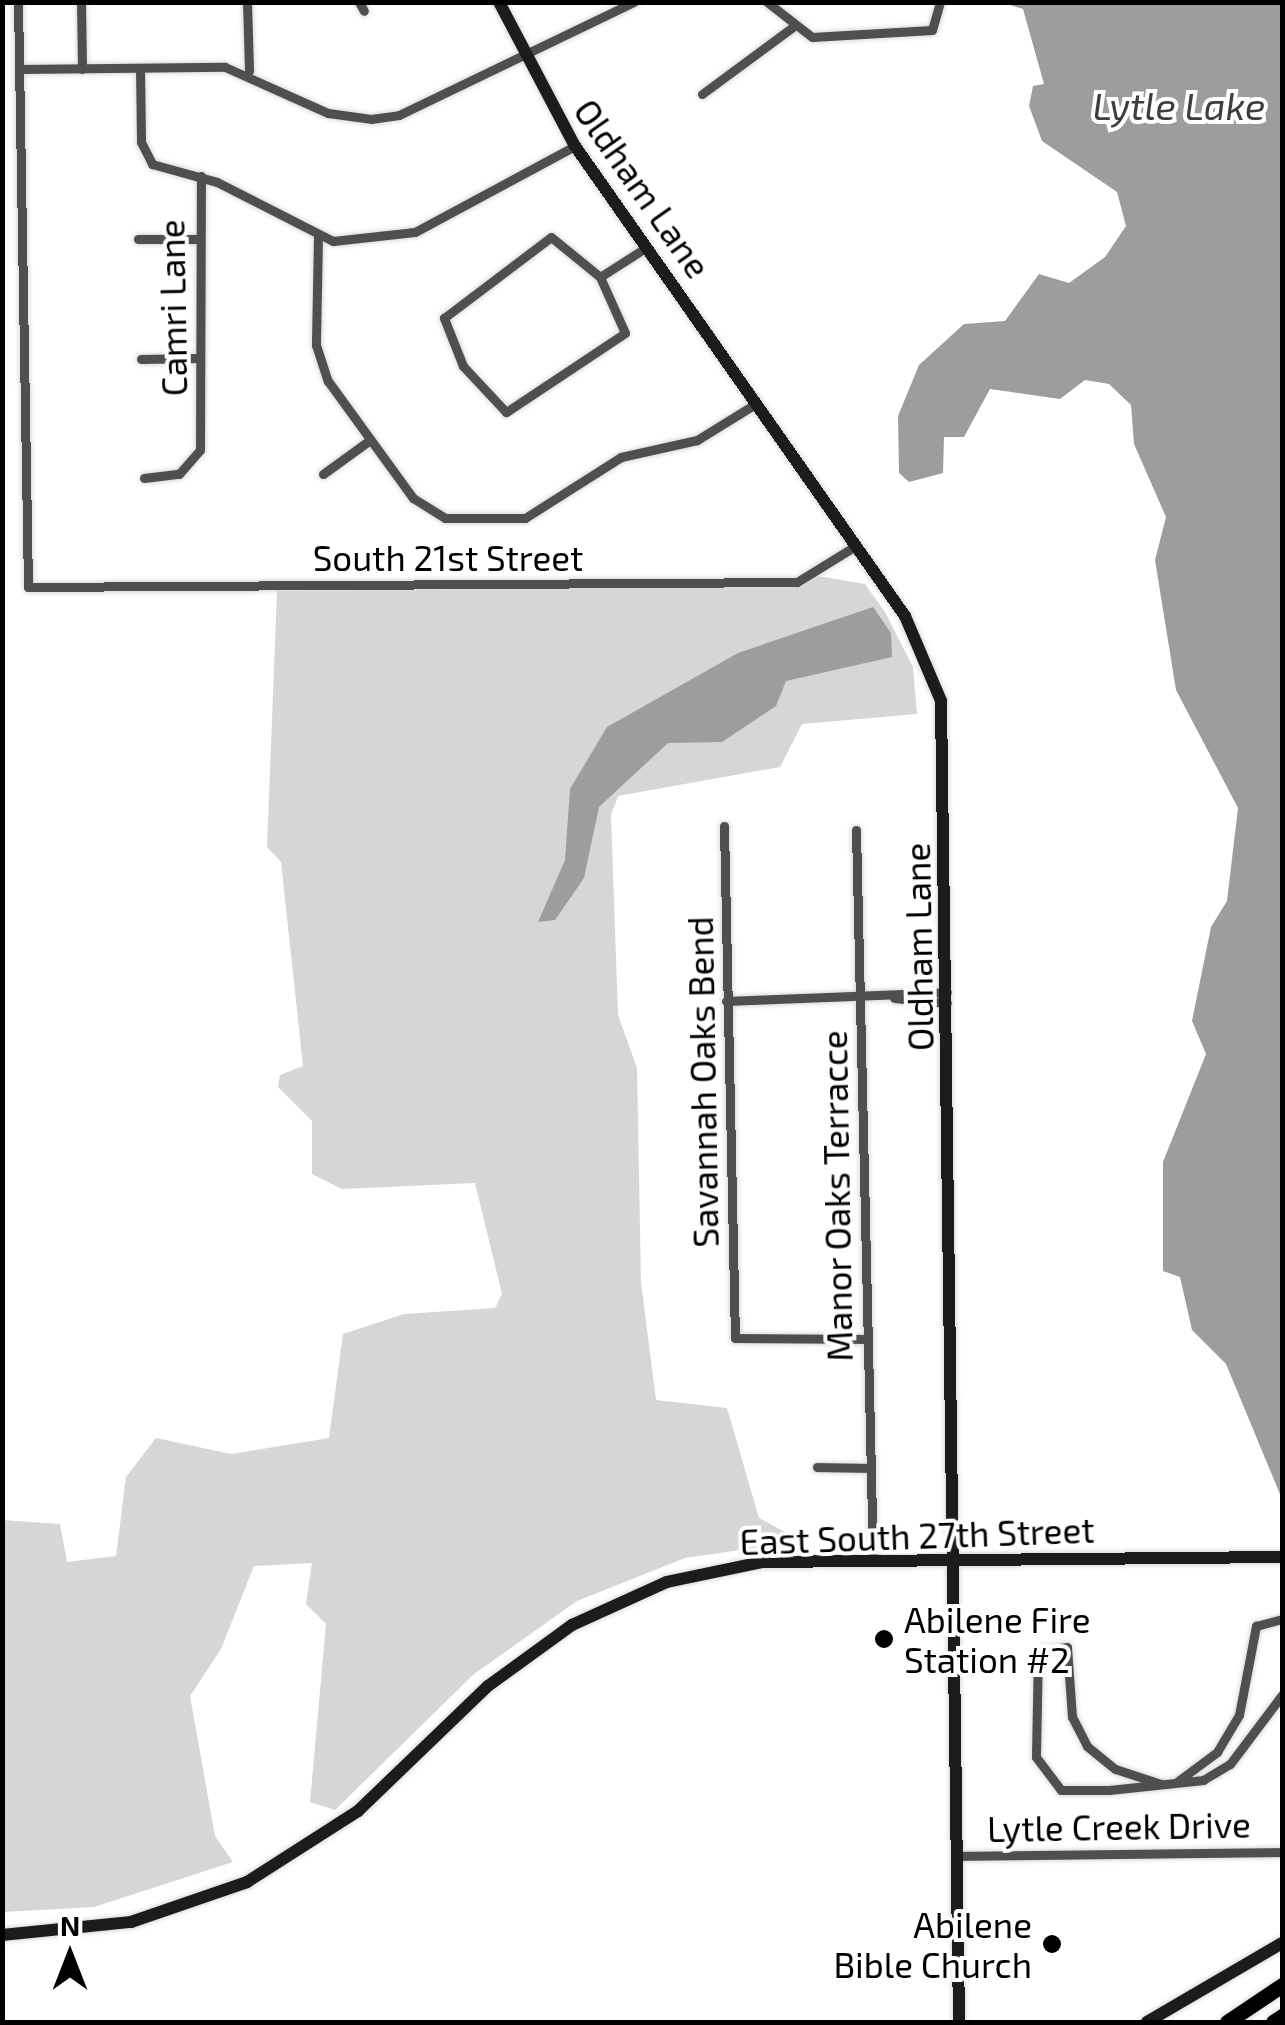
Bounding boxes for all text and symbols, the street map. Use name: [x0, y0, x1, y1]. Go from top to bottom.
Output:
water label: Lytle Lake: [1093, 83, 1265, 129]
street label: Oldham Lane: [566, 91, 720, 285]
street label: Camri Lane: [149, 219, 195, 397]
street label: South 21st Street: [313, 536, 583, 578]
street label: Oldham Lane: [895, 843, 941, 1051]
street label: Savannah Oaks Bend: [678, 916, 726, 1248]
street label: Manor Oaks Terracce: [812, 1029, 860, 1363]
street label: East South 27th Street: [739, 1508, 1095, 1562]
place label: Abilene Fire Station #2: [904, 1598, 1090, 1680]
marker: Abilene Fire Station #2: [873, 1628, 895, 1650]
street label: Lytle Creek Drive: [987, 1803, 1251, 1849]
place label: Abilene Bible Church: [833, 1903, 1032, 1985]
north arrow: [20, 1905, 120, 2005]
text: N: [60, 1908, 80, 1942]
marker: Abilene Bible Church: [1041, 1933, 1063, 1955]

